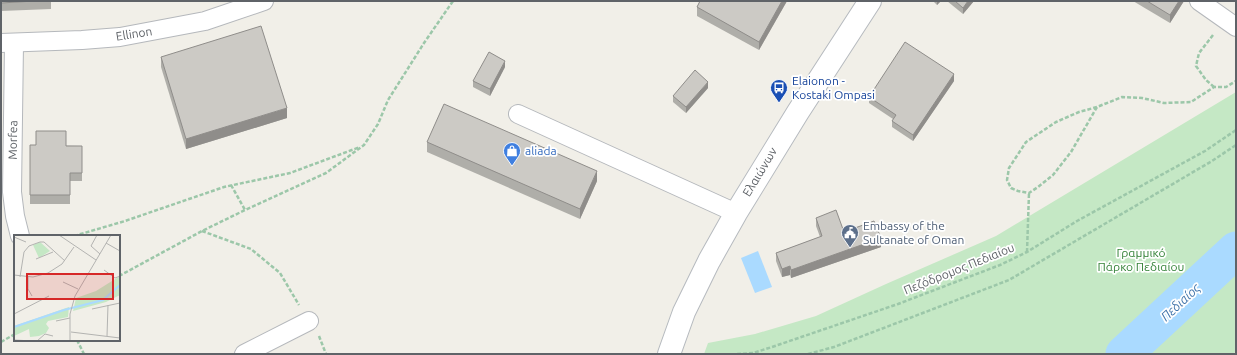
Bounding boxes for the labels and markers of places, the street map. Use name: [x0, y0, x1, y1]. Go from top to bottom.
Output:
place label: Elaionon - Kostaki Ompasi: [792, 74, 875, 101]
bus stop icon: Elaionon - Kostaki Ompasi: [769, 78, 789, 103]
shop icon: aliada: [502, 141, 522, 166]
place label: aliada: [525, 144, 557, 157]
place label: Embassy of the Sultanate of Oman: [863, 219, 964, 246]
public building icon: Embassy of the Sultanate of Oman: [840, 223, 860, 248]

